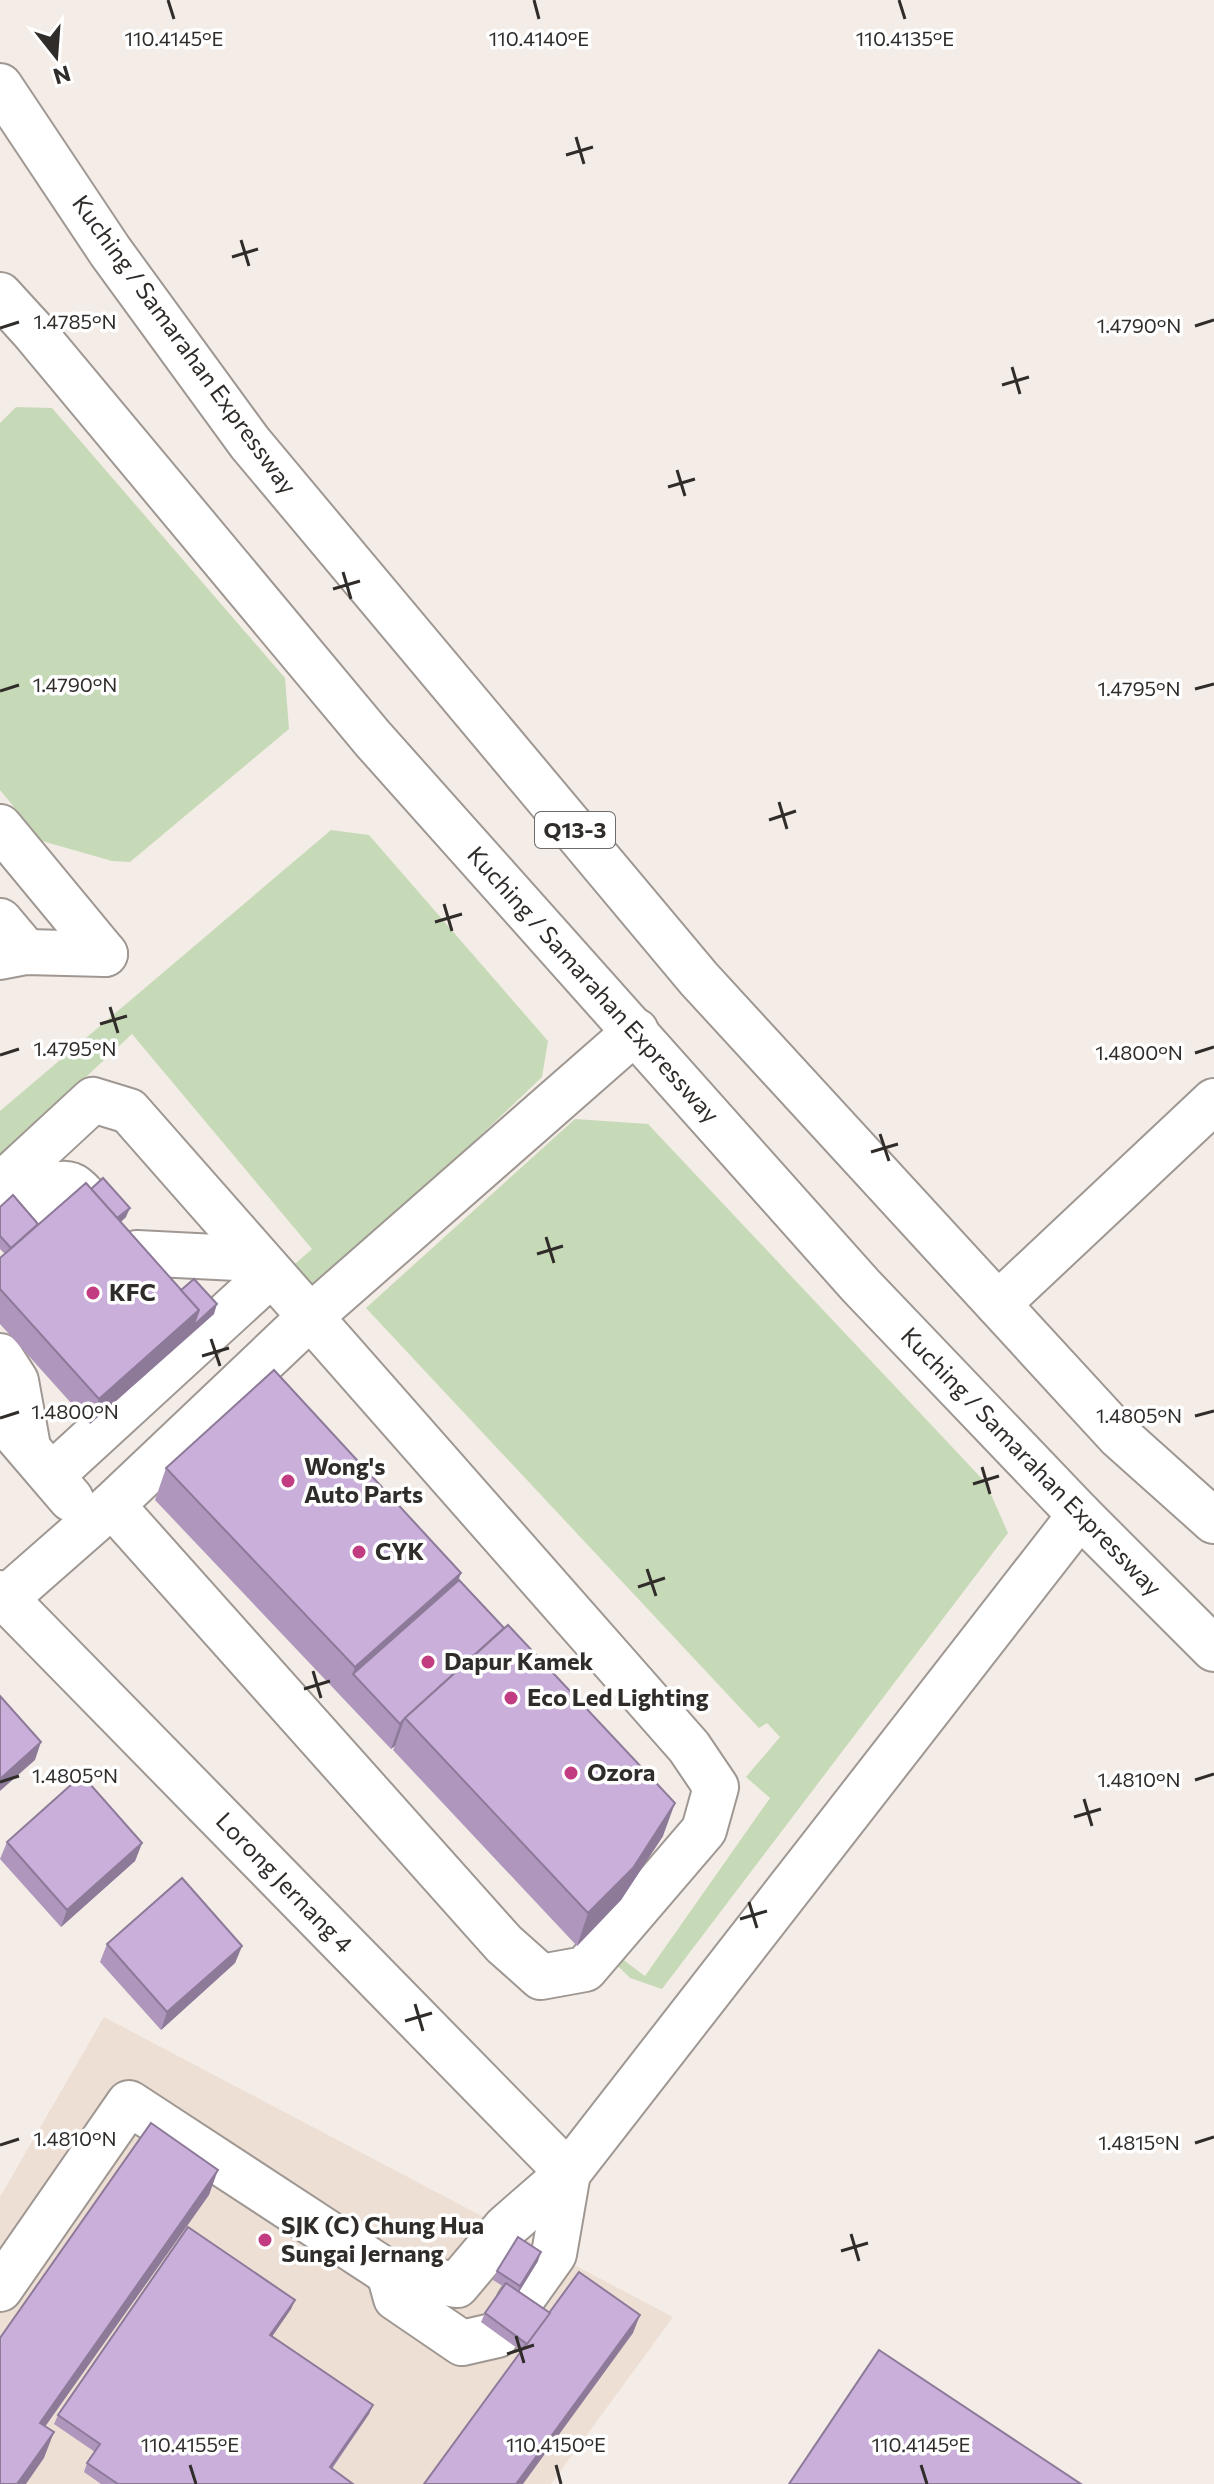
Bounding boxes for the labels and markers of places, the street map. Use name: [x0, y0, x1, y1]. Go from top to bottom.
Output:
place label: KFC: [109, 1277, 156, 1306]
marker: KFC: [84, 1284, 102, 1302]
place label: Wong's Auto Parts: [304, 1451, 423, 1508]
marker: Wong's Auto Parts: [279, 1472, 297, 1490]
place label: CYK: [375, 1536, 425, 1565]
marker: CYK: [350, 1543, 368, 1561]
place label: Dapur Kamek: [444, 1646, 594, 1675]
marker: Dapur Kamek: [419, 1653, 437, 1671]
place label: Eco Led Lighting: [527, 1682, 709, 1711]
marker: Eco Led Lighting: [502, 1689, 520, 1707]
place label: Ozora: [587, 1757, 655, 1786]
marker: Ozora: [562, 1764, 580, 1782]
place label: SJK (C) Chung Hua Sungai Jernang: [281, 2210, 484, 2267]
marker: SJK (C) Chung Hua Sungai Jernang: [256, 2231, 274, 2249]

